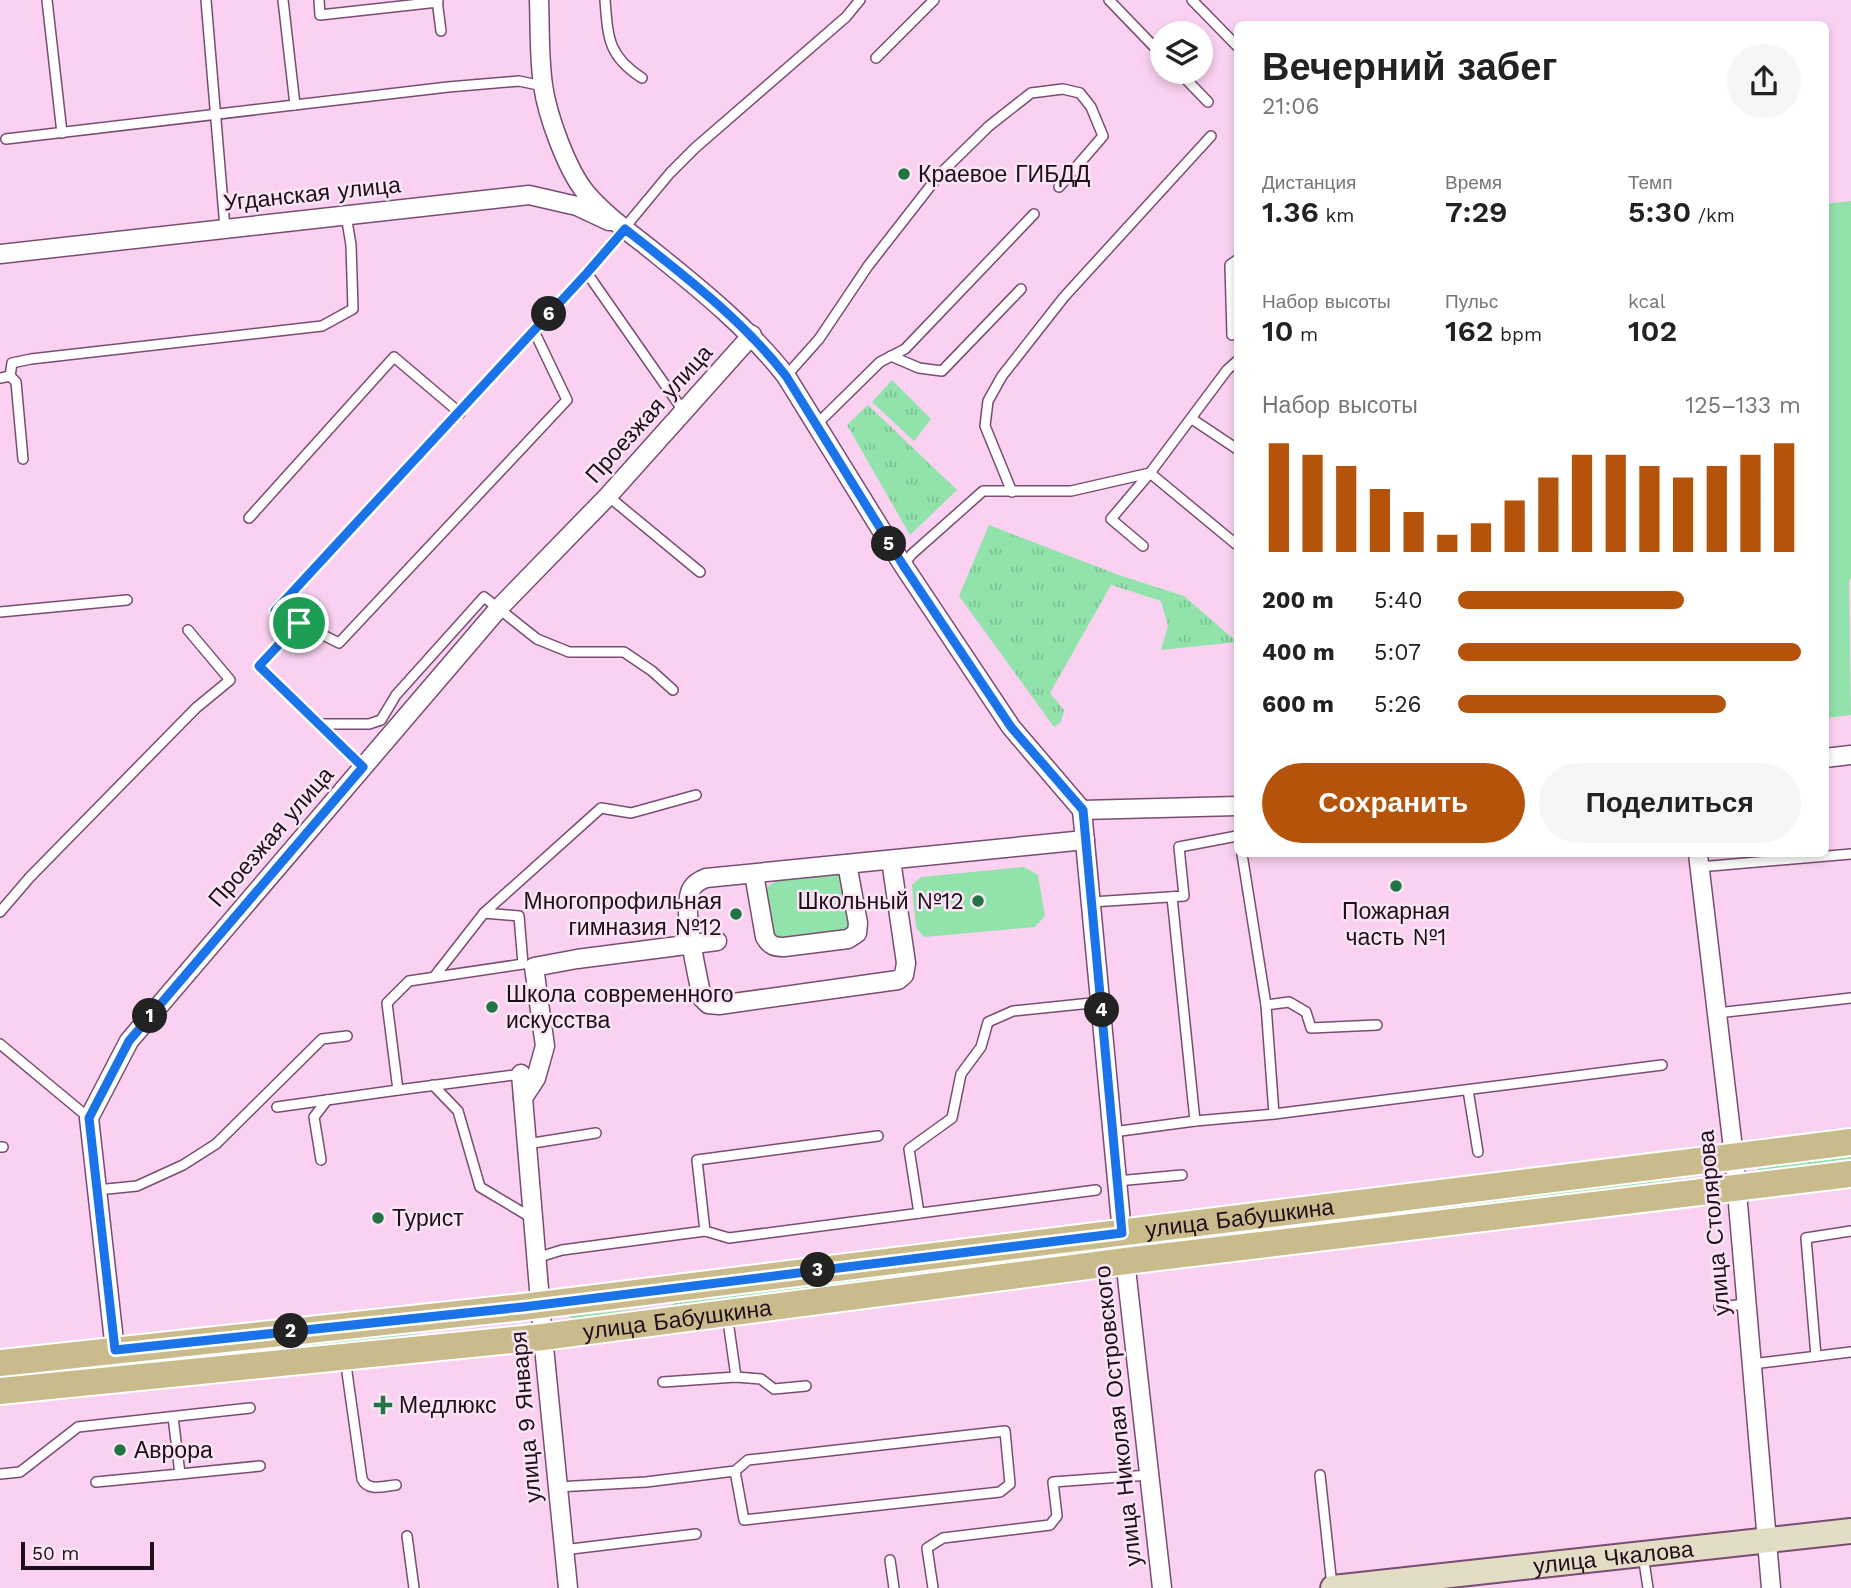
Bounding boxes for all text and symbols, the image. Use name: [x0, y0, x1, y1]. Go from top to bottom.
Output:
map controls: [1150, 21, 1213, 84]
button: layers: [1150, 21, 1213, 84]
button: share: [1727, 44, 1801, 118]
text: Вечерний забег: [1262, 45, 1557, 89]
text: 21:06: [1262, 93, 1319, 120]
place label: Краевое ГИБДД: [918, 161, 1091, 188]
marker: Краевое ГИБДД: [896, 166, 912, 182]
street label: Угданская улица: [222, 171, 402, 217]
text: Дистанция: [1262, 171, 1356, 194]
text: Время: [1445, 171, 1502, 194]
text: Темп: [1628, 171, 1672, 194]
text: 1.36: [1262, 194, 1319, 229]
text: 7:29: [1445, 194, 1508, 229]
text: 5:30: [1628, 194, 1691, 229]
text: km: [1319, 204, 1354, 227]
text: /km: [1691, 204, 1735, 227]
text: Набор высоты: [1262, 290, 1391, 313]
text: Пульс: [1445, 290, 1498, 313]
text: kcal: [1628, 290, 1666, 313]
pin: 6: [532, 296, 566, 332]
text: 6: [543, 302, 554, 325]
text: 10: [1262, 313, 1294, 348]
text: 162: [1445, 313, 1494, 348]
text: 102: [1628, 313, 1677, 348]
text: m: [1294, 323, 1318, 346]
text: bpm: [1494, 323, 1542, 346]
street label: Проезжая улица: [580, 339, 718, 489]
text: Набор высоты: [1262, 392, 1418, 419]
text: 125–133 m: [1685, 392, 1801, 419]
pin: 5: [872, 526, 906, 562]
text: 5: [883, 532, 894, 555]
text: 200 m: [1262, 587, 1334, 614]
text: 5:40: [1374, 587, 1423, 614]
pin: [269, 593, 329, 653]
icon: arrive: [280, 604, 318, 642]
text: 400 m: [1262, 639, 1335, 666]
text: 5:07: [1374, 639, 1421, 666]
text: 600 m: [1262, 691, 1334, 718]
text: 5:26: [1374, 691, 1422, 718]
street label: Проезжая улица: [203, 761, 339, 913]
button: Сохранить: [1262, 763, 1525, 843]
button: Поделиться: [1539, 763, 1801, 843]
marker: Пожарная часть №1: [1388, 878, 1404, 894]
place label: Многопрофильная гимназия №12: [524, 888, 722, 941]
place label: Школьный №12: [797, 888, 964, 915]
marker: Школьный №12: [970, 893, 986, 909]
place label: Пожарная часть №1: [1342, 898, 1450, 951]
marker: Многопрофильная гимназия №12: [728, 906, 744, 922]
place label: Школа современного искусства: [506, 981, 734, 1034]
pin: 4: [1084, 992, 1120, 1028]
pin: 1: [132, 998, 168, 1034]
text: 4: [1095, 998, 1108, 1021]
marker: Школа современного искусства: [484, 999, 500, 1015]
text: 1: [145, 1004, 154, 1027]
street label: улица Столярова: [1692, 1129, 1736, 1317]
street label: улица Бабушкина: [1144, 1193, 1336, 1243]
place label: Турист: [392, 1205, 464, 1232]
marker: Турист: [370, 1210, 386, 1226]
pin: 3: [800, 1252, 836, 1288]
text: 3: [812, 1258, 823, 1281]
street label: улица Николая Островского: [1089, 1264, 1147, 1568]
street label: улица Бабушкина: [581, 1294, 773, 1345]
pin: 2: [274, 1314, 308, 1348]
text: 2: [285, 1319, 296, 1342]
street label: улица 9 Января: [505, 1330, 547, 1504]
place label: Медлюкс: [399, 1392, 497, 1419]
marker: Медлюкс: [373, 1395, 393, 1415]
place label: Аврора: [134, 1437, 213, 1464]
marker: Аврора: [112, 1442, 128, 1458]
street label: улица Чкалова: [1532, 1535, 1695, 1579]
scale bar: [21, 1539, 154, 1571]
text: 50 m: [32, 1542, 79, 1565]

